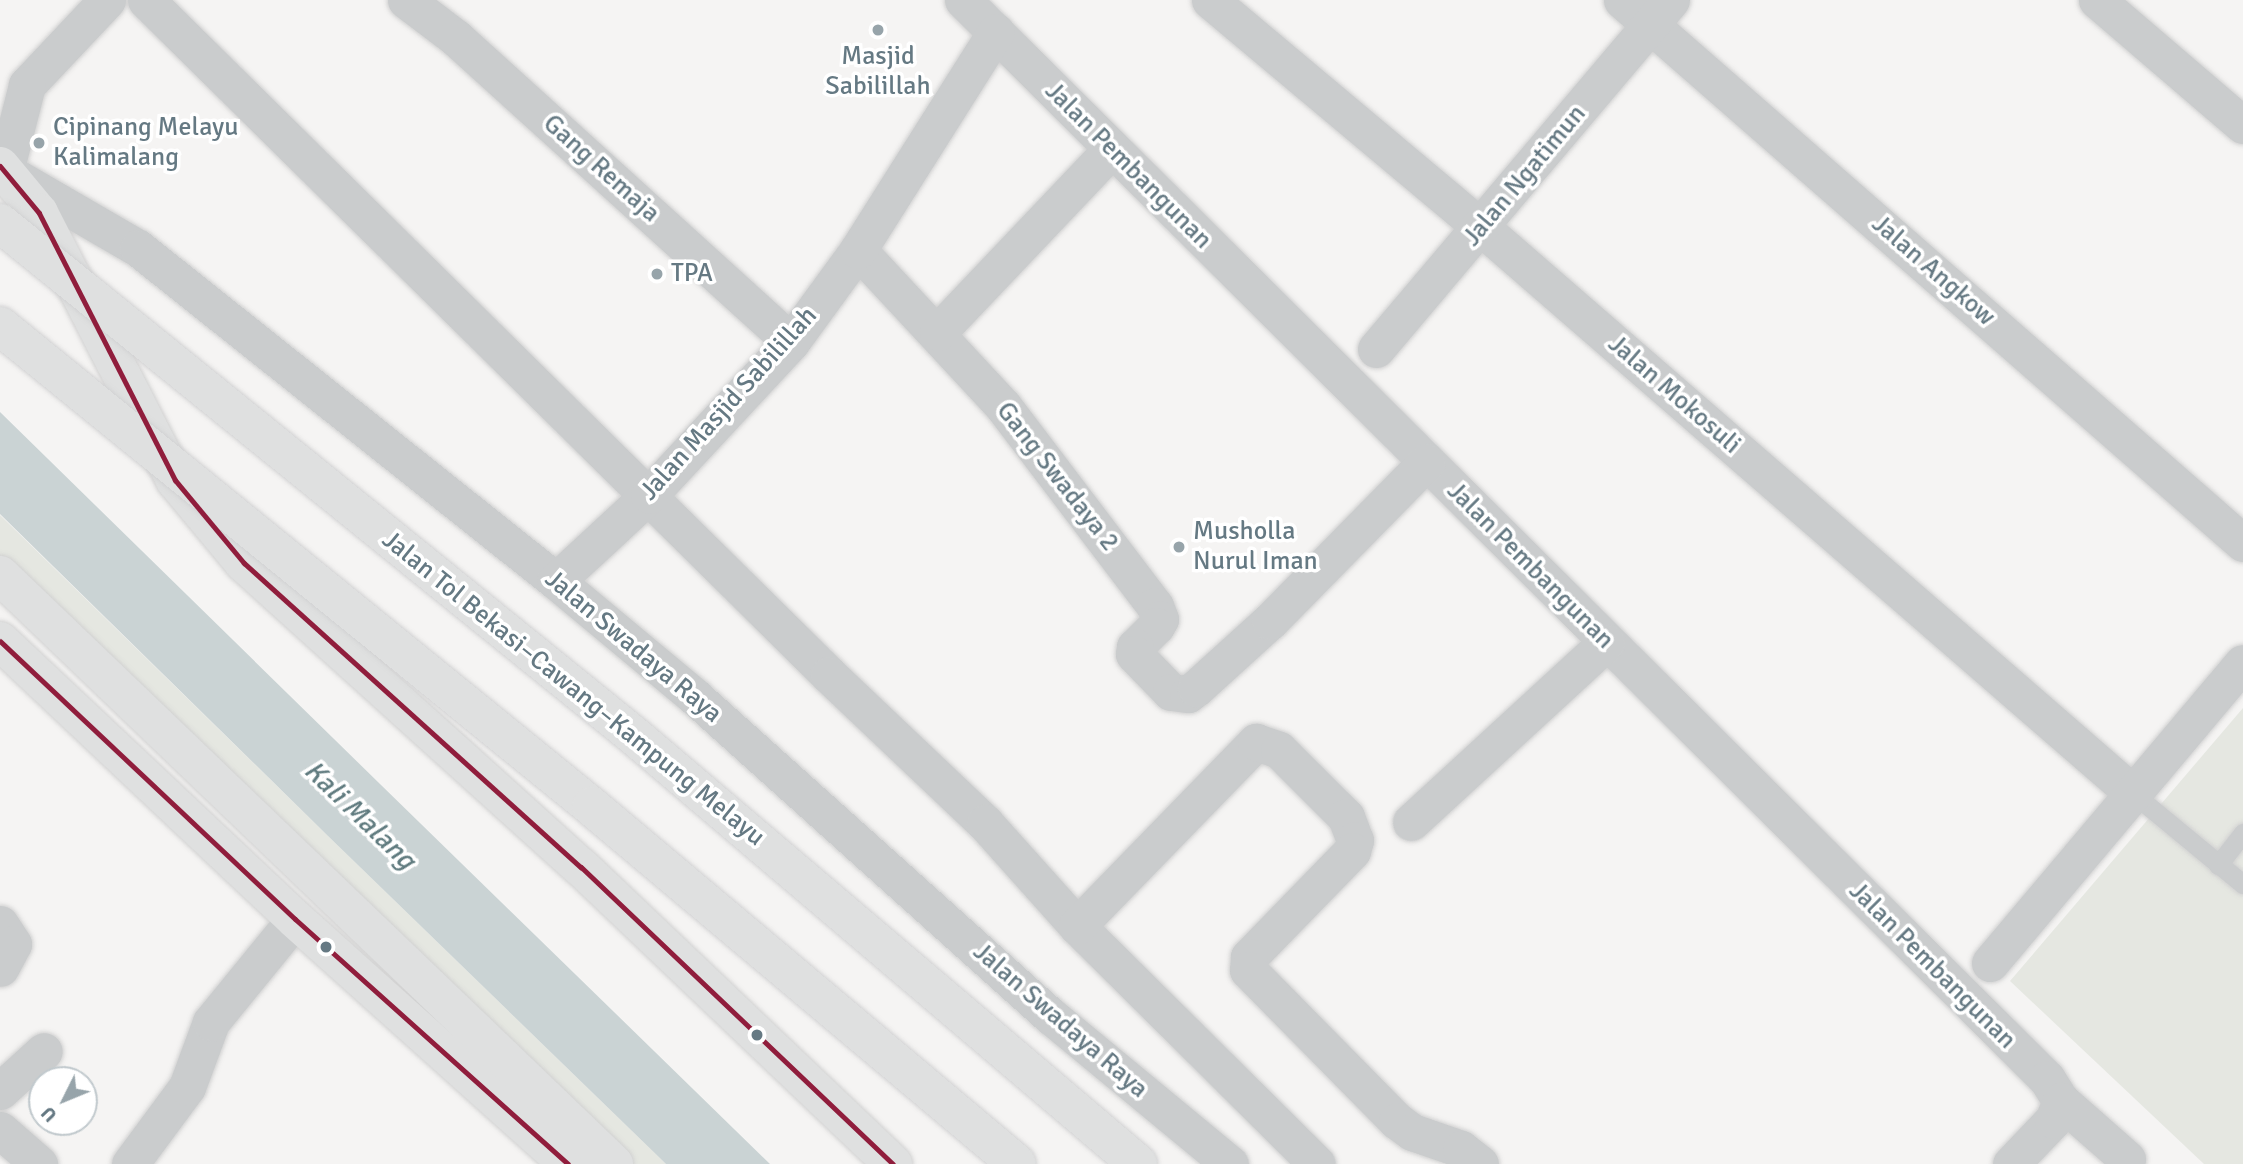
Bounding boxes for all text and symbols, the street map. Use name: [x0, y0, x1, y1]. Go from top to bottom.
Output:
marker: Masjid Sabilillah: [870, 22, 886, 38]
place label: Masjid Sabilillah: [825, 41, 931, 102]
street label: Jalan Pembangunan: [1038, 76, 1218, 256]
street label: Jalan Ngatimun: [1457, 99, 1593, 253]
street label: Gang Remaja: [536, 109, 666, 229]
place label: Cipinang Melayu Kalimalang: [53, 112, 238, 174]
marker: Cipinang Melayu Kalimalang: [31, 135, 47, 151]
street label: Jalan Angkow: [1865, 209, 2001, 333]
place label: TPA: [671, 258, 713, 290]
marker: TPA: [649, 266, 665, 282]
street label: Jalan Masjid Sabilillah: [634, 301, 824, 507]
street label: Jalan Mokosuli: [1601, 329, 1747, 461]
street label: Gang Swadaya 2: [989, 396, 1125, 558]
street label: Jalan Pembangunan: [1440, 476, 1620, 656]
place label: Musholla Nurul Iman: [1193, 516, 1318, 578]
street label: Jalan Tol Bekasi–Cawang–Kampung Melayu: [375, 525, 771, 853]
marker: Musholla Nurul Iman: [1171, 539, 1187, 555]
street label: Jalan Swadaya Raya: [538, 564, 728, 730]
water label: Kali Malang: [297, 754, 423, 876]
street label: Jalan Pembangunan: [1842, 876, 2022, 1056]
street label: Jalan Swadaya Raya: [966, 937, 1154, 1105]
unlabelled marker: [319, 940, 333, 954]
unlabelled marker: [750, 1028, 764, 1042]
north arrow: [28, 1066, 98, 1136]
text: U: [36, 1101, 62, 1127]

